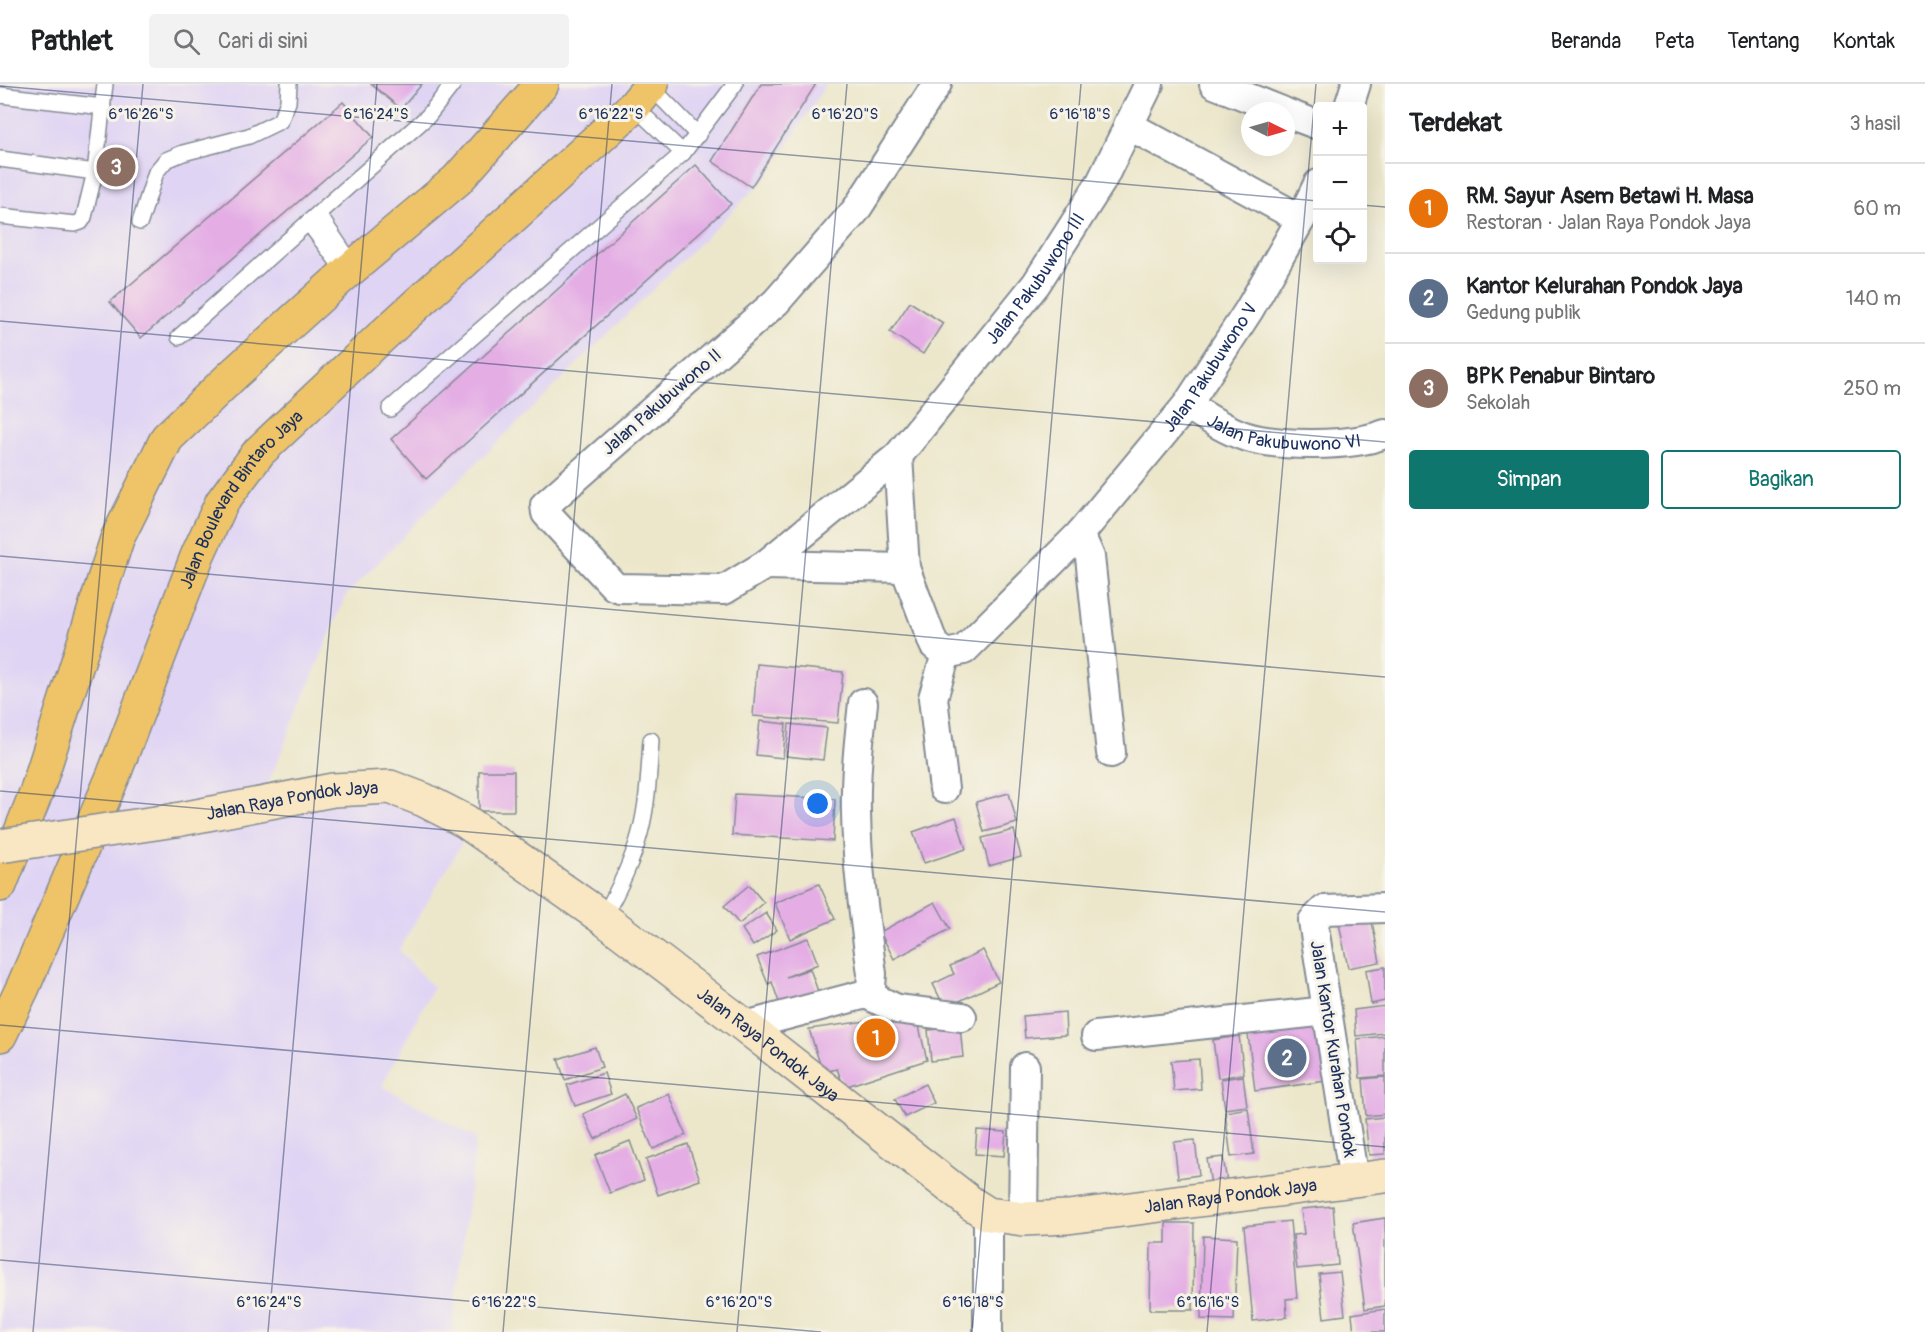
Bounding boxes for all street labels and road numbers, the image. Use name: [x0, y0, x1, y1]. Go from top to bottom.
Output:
street label: Jalan Pakubuwono III: [981, 208, 1090, 349]
street label: Jalan Pakubuwono V: [1158, 299, 1262, 437]
street label: Jalan Pakubuwono II: [597, 344, 727, 460]
street label: Jalan Boulevard Bintaro Jaya: [174, 405, 308, 592]
street label: Jalan Pakubuwono VI: [1203, 409, 1363, 456]
street label: Jalan Raya Pondok Jaya: [204, 776, 379, 826]
street label: Jalan Kantor Kurahan Pondok: [1304, 939, 1362, 1160]
street label: Jalan Raya Pondok Jaya: [692, 982, 844, 1107]
street label: Jalan Raya Pondok Jaya: [1143, 1173, 1318, 1219]

